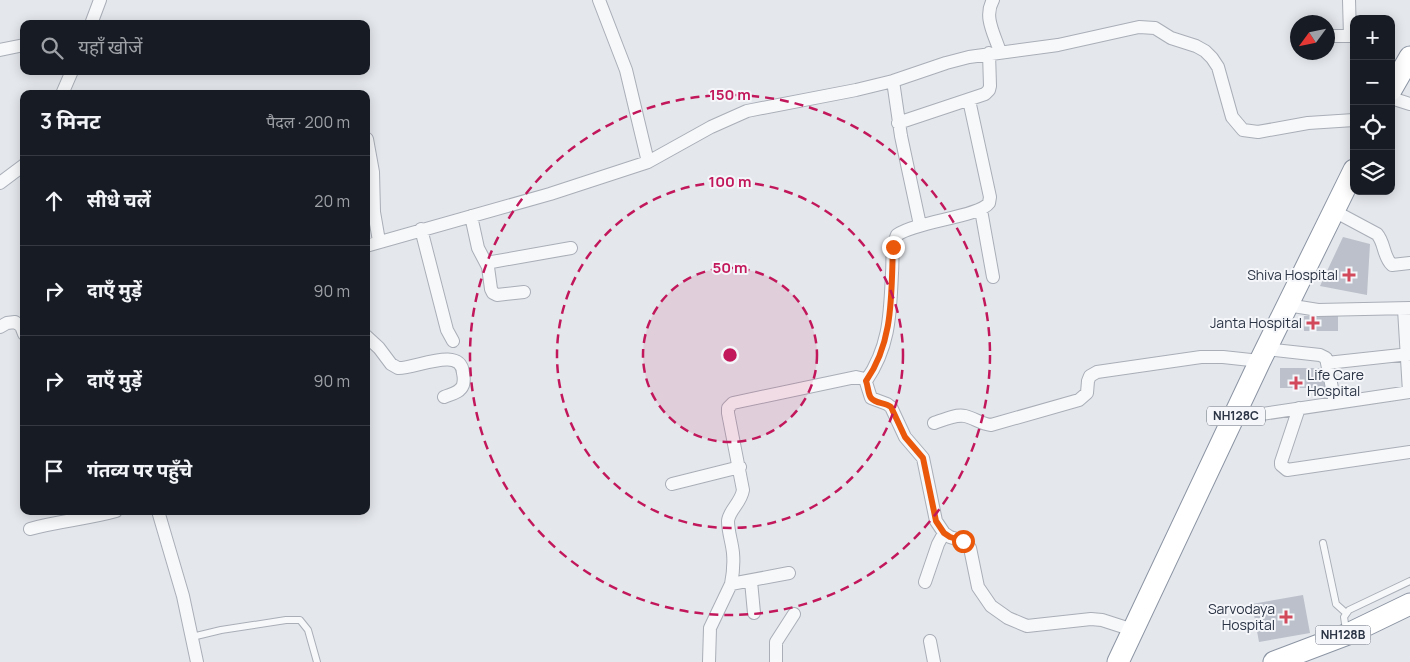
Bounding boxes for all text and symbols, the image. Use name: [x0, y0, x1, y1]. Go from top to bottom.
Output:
north arrow: [1290, 15, 1335, 60]
map controls: [1350, 15, 1395, 195]
button: +: [1350, 15, 1395, 60]
search box: [20, 20, 370, 75]
icon: search: [38, 34, 66, 62]
text: यहाँ खोजें: [78, 34, 142, 60]
button: −: [1350, 60, 1395, 105]
text: 150 m: [709, 84, 751, 105]
button: locate: [1350, 105, 1395, 150]
text: 3 मिनट: [40, 107, 101, 135]
text: पैदल · 200 m: [266, 111, 350, 133]
button: layers: [1350, 150, 1395, 195]
text: 100 m: [709, 171, 751, 192]
icon: ahead: [40, 187, 68, 215]
text: सीधे चलें: [87, 187, 151, 213]
text: 20 m: [314, 190, 350, 212]
route end: [882, 236, 905, 259]
text: 50 m: [712, 257, 748, 278]
place label: Shiva Hospital: [1247, 265, 1338, 284]
marker: Shiva Hospital: [1342, 268, 1356, 282]
icon: right: [40, 277, 68, 305]
text: दाएँ मुड़ें: [87, 277, 142, 303]
text: 90 m: [314, 280, 350, 302]
place label: Janta Hospital: [1210, 313, 1302, 332]
marker: Janta Hospital: [1306, 316, 1320, 330]
centre of rings: [721, 346, 739, 364]
place label: Life Care Hospital: [1307, 365, 1364, 400]
icon: right: [40, 367, 68, 395]
text: दाएँ मुड़ें: [87, 367, 142, 393]
text: 90 m: [314, 370, 350, 392]
marker: Life Care Hospital: [1289, 376, 1303, 390]
road number: NH128C: [1207, 406, 1265, 426]
icon: arrive: [40, 457, 68, 485]
text: गंतव्य पर पहुँचे: [87, 457, 192, 483]
route start: [952, 530, 975, 553]
place label: Sarvodaya Hospital: [1208, 599, 1275, 634]
marker: Sarvodaya Hospital: [1279, 610, 1293, 624]
road number: NH128B: [1316, 626, 1370, 644]

